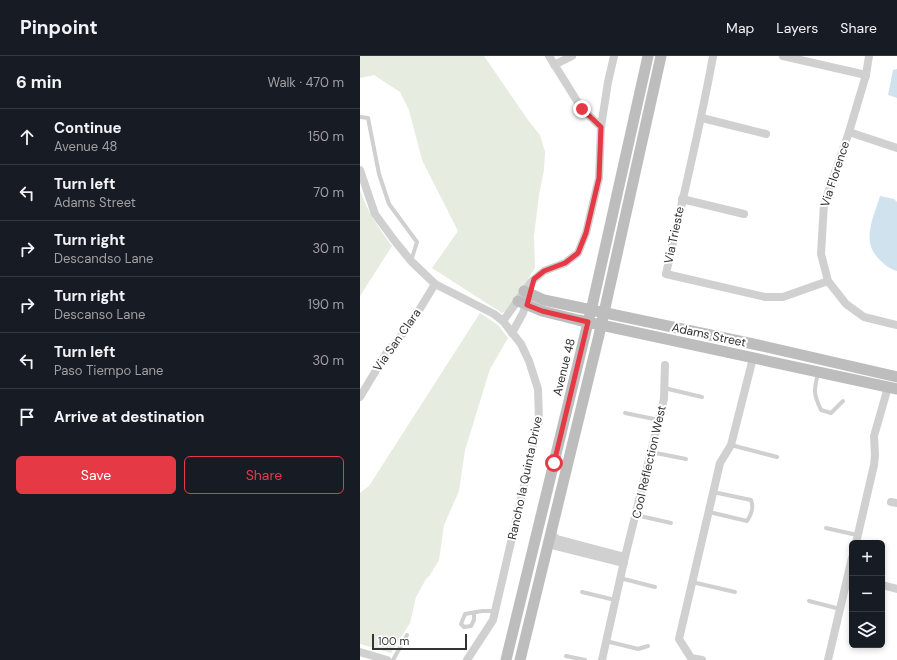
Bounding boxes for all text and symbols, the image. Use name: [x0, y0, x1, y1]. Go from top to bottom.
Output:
text: Pinpoint: [20, 15, 98, 40]
text: Map: [726, 19, 754, 37]
text: Layers: [776, 19, 818, 37]
text: Share: [840, 19, 877, 37]
text: 6 min: [16, 71, 62, 93]
text: Walk · 470 m: [267, 74, 344, 91]
route end: [573, 100, 591, 118]
text: Continue: [54, 118, 122, 138]
icon: ahead: [16, 126, 38, 148]
text: 150 m: [308, 128, 344, 145]
text: Avenue 48: [54, 138, 117, 155]
street label: Via Florence: [817, 139, 853, 209]
text: Turn left: [54, 174, 115, 194]
icon: left: [16, 182, 38, 204]
text: 70 m: [313, 184, 344, 201]
text: Adams Street: [54, 194, 136, 211]
street label: Via Trieste: [660, 205, 688, 265]
text: Turn right: [54, 230, 125, 250]
icon: right: [16, 238, 38, 260]
text: 30 m: [312, 240, 344, 257]
text: Descandso Lane: [54, 250, 153, 267]
text: Turn right: [54, 286, 125, 306]
icon: right: [16, 294, 38, 316]
text: 190 m: [308, 296, 344, 313]
text: Descanso Lane: [54, 306, 145, 323]
street label: Via San Clara: [370, 306, 424, 374]
street label: Adams Street: [670, 319, 748, 351]
street label: Avenue 48: [549, 337, 579, 397]
text: Turn left: [54, 342, 115, 362]
icon: left: [16, 350, 38, 372]
text: 30 m: [312, 352, 344, 369]
text: Paso Tiempo Lane: [54, 362, 163, 379]
street label: Cool Reflection West: [628, 404, 670, 520]
icon: arrive: [16, 406, 38, 428]
text: Arrive at destination: [54, 407, 205, 427]
street label: Rancho la Quinta Drive: [504, 415, 546, 541]
route start: [545, 454, 563, 472]
button: Save: [16, 456, 176, 494]
button: Share: [184, 456, 344, 494]
map controls: [849, 540, 885, 648]
button: +: [849, 540, 885, 576]
button: −: [849, 576, 885, 612]
button: layers: [849, 612, 885, 648]
scale bar: [372, 632, 467, 651]
text: 100 m: [378, 634, 409, 648]

